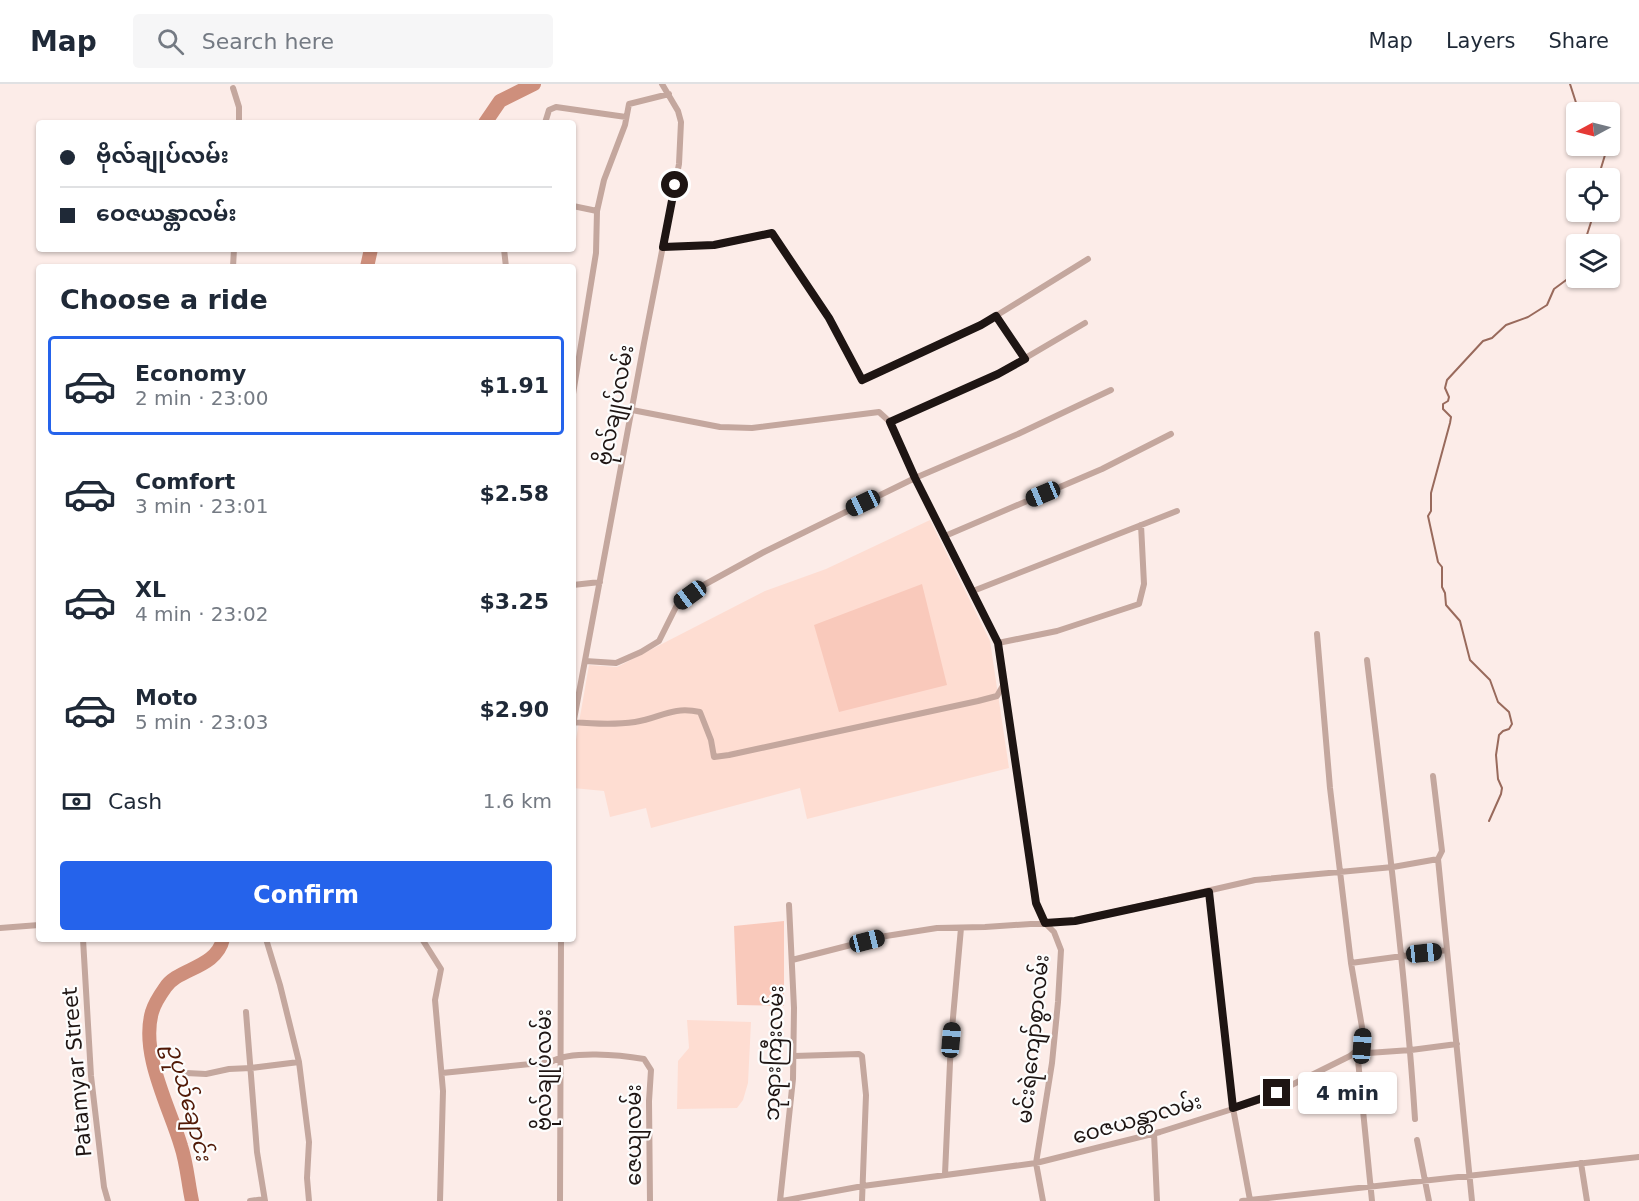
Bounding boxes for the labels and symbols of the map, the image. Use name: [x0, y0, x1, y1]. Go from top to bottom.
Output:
north arrow: [1566, 102, 1620, 156]
route start: [661, 171, 688, 198]
street label: ဗိုလ်ချုပ်လမ်း: [588, 342, 644, 468]
car: [1023, 479, 1063, 509]
car: [843, 487, 883, 519]
car: [670, 577, 710, 613]
car: [847, 928, 887, 954]
car: [1405, 942, 1443, 964]
street label: မင်းရဲကျော်စွာလမ်း: [1008, 953, 1060, 1125]
street label: ဘုရားကြီးလမ်း: [756, 985, 793, 1121]
street label: Patamyar Street: [58, 986, 96, 1158]
street label: ဗိုလ်ချုပ်လမ်း: [528, 1009, 562, 1131]
car: [940, 1021, 962, 1059]
car: [1352, 1027, 1372, 1065]
water label: ဥပုသ်ချောင်း: [156, 1040, 220, 1166]
callout: 4 min: [1298, 1072, 1397, 1114]
route end: [1263, 1079, 1290, 1106]
street label: ဇေယျလမ်း: [618, 1084, 652, 1186]
street label: ဝေဇယန္တာလမ်း: [1069, 1085, 1206, 1154]

